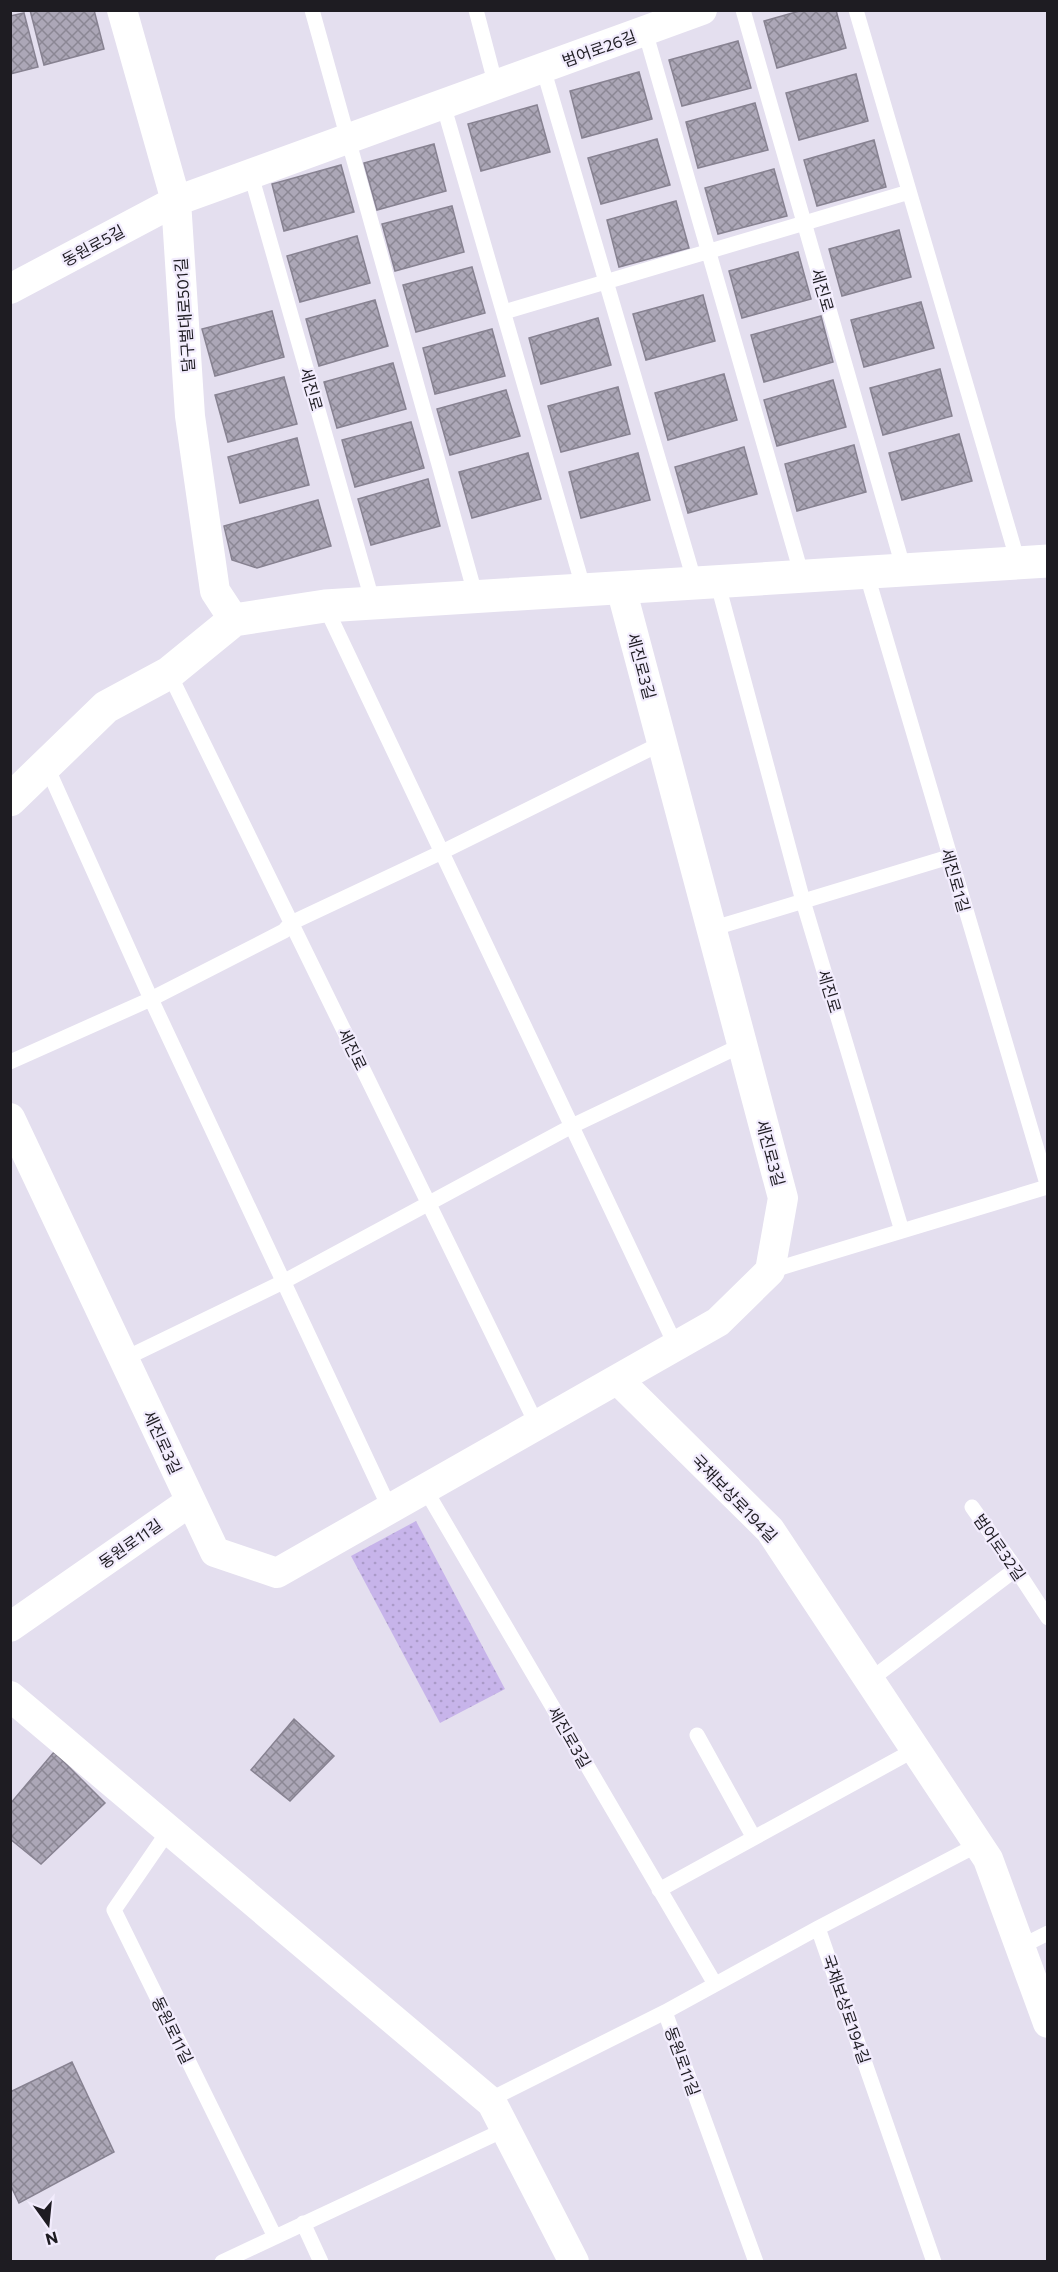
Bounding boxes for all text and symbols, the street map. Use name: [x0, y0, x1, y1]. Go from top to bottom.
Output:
street label: 범어로26길: [559, 26, 639, 70]
street label: 동원로5길: [58, 221, 128, 269]
street label: 달구벌대로501길: [171, 257, 197, 373]
street label: 세진로: [808, 266, 838, 314]
street label: 세진로: [297, 365, 327, 413]
street label: 세진로3길: [624, 631, 660, 701]
street label: 세진로1길: [938, 846, 974, 914]
street label: 세진로: [814, 967, 846, 1015]
street label: 세진로: [335, 1025, 371, 1073]
street label: 세진로3길: [753, 1118, 789, 1188]
street label: 세진로3길: [140, 1407, 186, 1477]
street label: 국채보상로194길: [688, 1450, 782, 1546]
street label: 범어로32길: [970, 1510, 1030, 1584]
street label: 동원로11길: [95, 1514, 165, 1572]
street label: 세진로3길: [545, 1703, 595, 1771]
street label: 국채보상로194길: [819, 1952, 875, 2066]
street label: 동원로11길: [149, 1993, 197, 2067]
street label: 동원로11길: [662, 2024, 704, 2098]
north arrow: [18, 2194, 78, 2254]
text: N: [44, 2228, 60, 2250]

